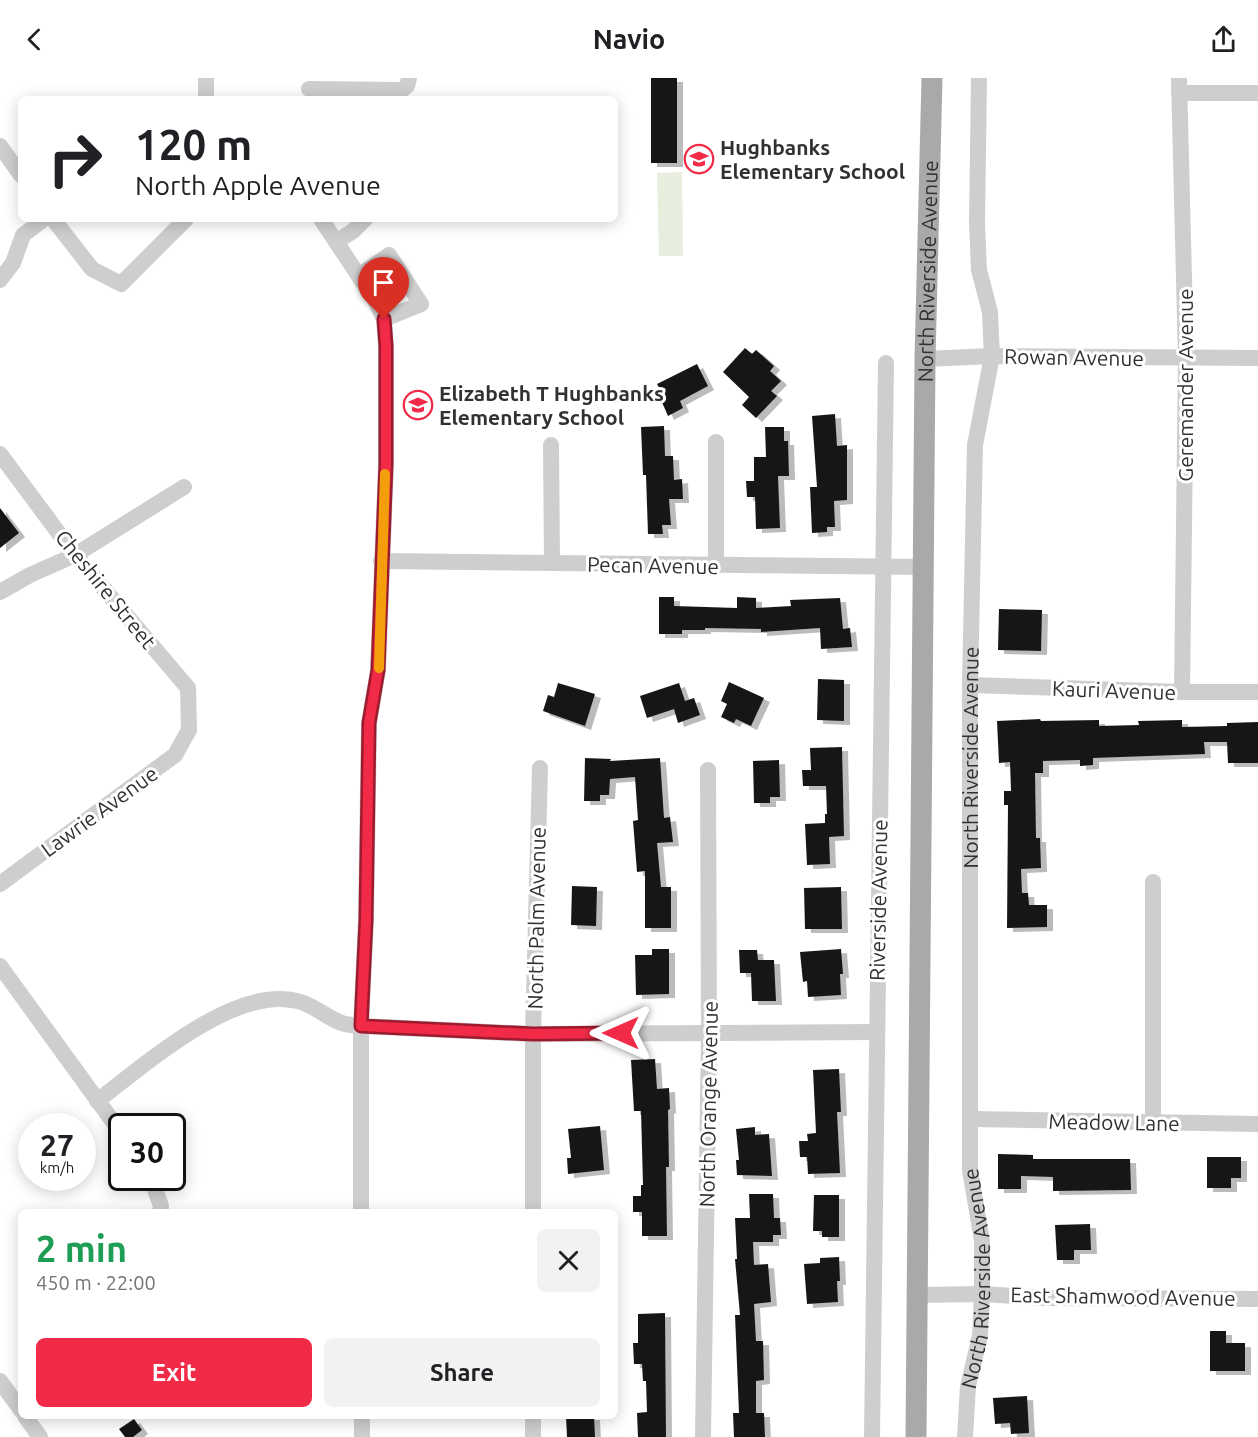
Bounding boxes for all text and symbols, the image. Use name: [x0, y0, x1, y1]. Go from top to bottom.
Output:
icon: back: [18, 23, 51, 56]
icon: share: [1207, 23, 1240, 56]
text: Navio: [593, 24, 665, 54]
icon: right: [36, 120, 114, 198]
text: 120 m: [135, 121, 252, 168]
place label: Hughbanks Elementary School: [720, 135, 905, 183]
school or university icon: Hughbanks Elementary School: [683, 143, 715, 175]
street label: North Riverside Avenue: [913, 160, 942, 382]
text: North Apple Avenue: [135, 170, 381, 200]
pin: [358, 257, 409, 319]
icon: arrive: [367, 266, 400, 299]
street label: Geremander Avenue: [1173, 288, 1197, 482]
street label: Rowan Avenue: [1004, 344, 1144, 370]
place label: Elizabeth T Hughbanks Elementary School: [439, 381, 664, 429]
school or university icon: Elizabeth T Hughbanks Elementary School: [402, 389, 434, 421]
street label: Cheshire Street: [51, 525, 161, 653]
street label: Pecan Avenue: [587, 552, 719, 578]
street label: North Riverside Avenue: [958, 646, 983, 869]
street label: Kauri Avenue: [1052, 676, 1176, 704]
street label: Lawrie Avenue: [36, 761, 162, 861]
street label: Riverside Avenue: [865, 819, 891, 981]
street label: North Palm Avenue: [522, 826, 550, 1010]
position arrow: [589, 1001, 653, 1065]
street label: North Orange Avenue: [694, 1001, 722, 1207]
street label: Meadow Lane: [1048, 1109, 1180, 1135]
speed limit sign: 30: [108, 1113, 186, 1191]
text: 27: [40, 1128, 74, 1162]
text: km/h: [40, 1159, 74, 1176]
street label: North Riverside Avenue: [956, 1167, 994, 1391]
text: 2 min: [36, 1228, 127, 1269]
button: close: [537, 1229, 600, 1292]
text: 450 m · 22:00: [36, 1271, 156, 1294]
street label: East Shamwood Avenue: [1010, 1282, 1236, 1310]
button: Exit: [36, 1338, 312, 1407]
button: Share: [324, 1338, 600, 1407]

